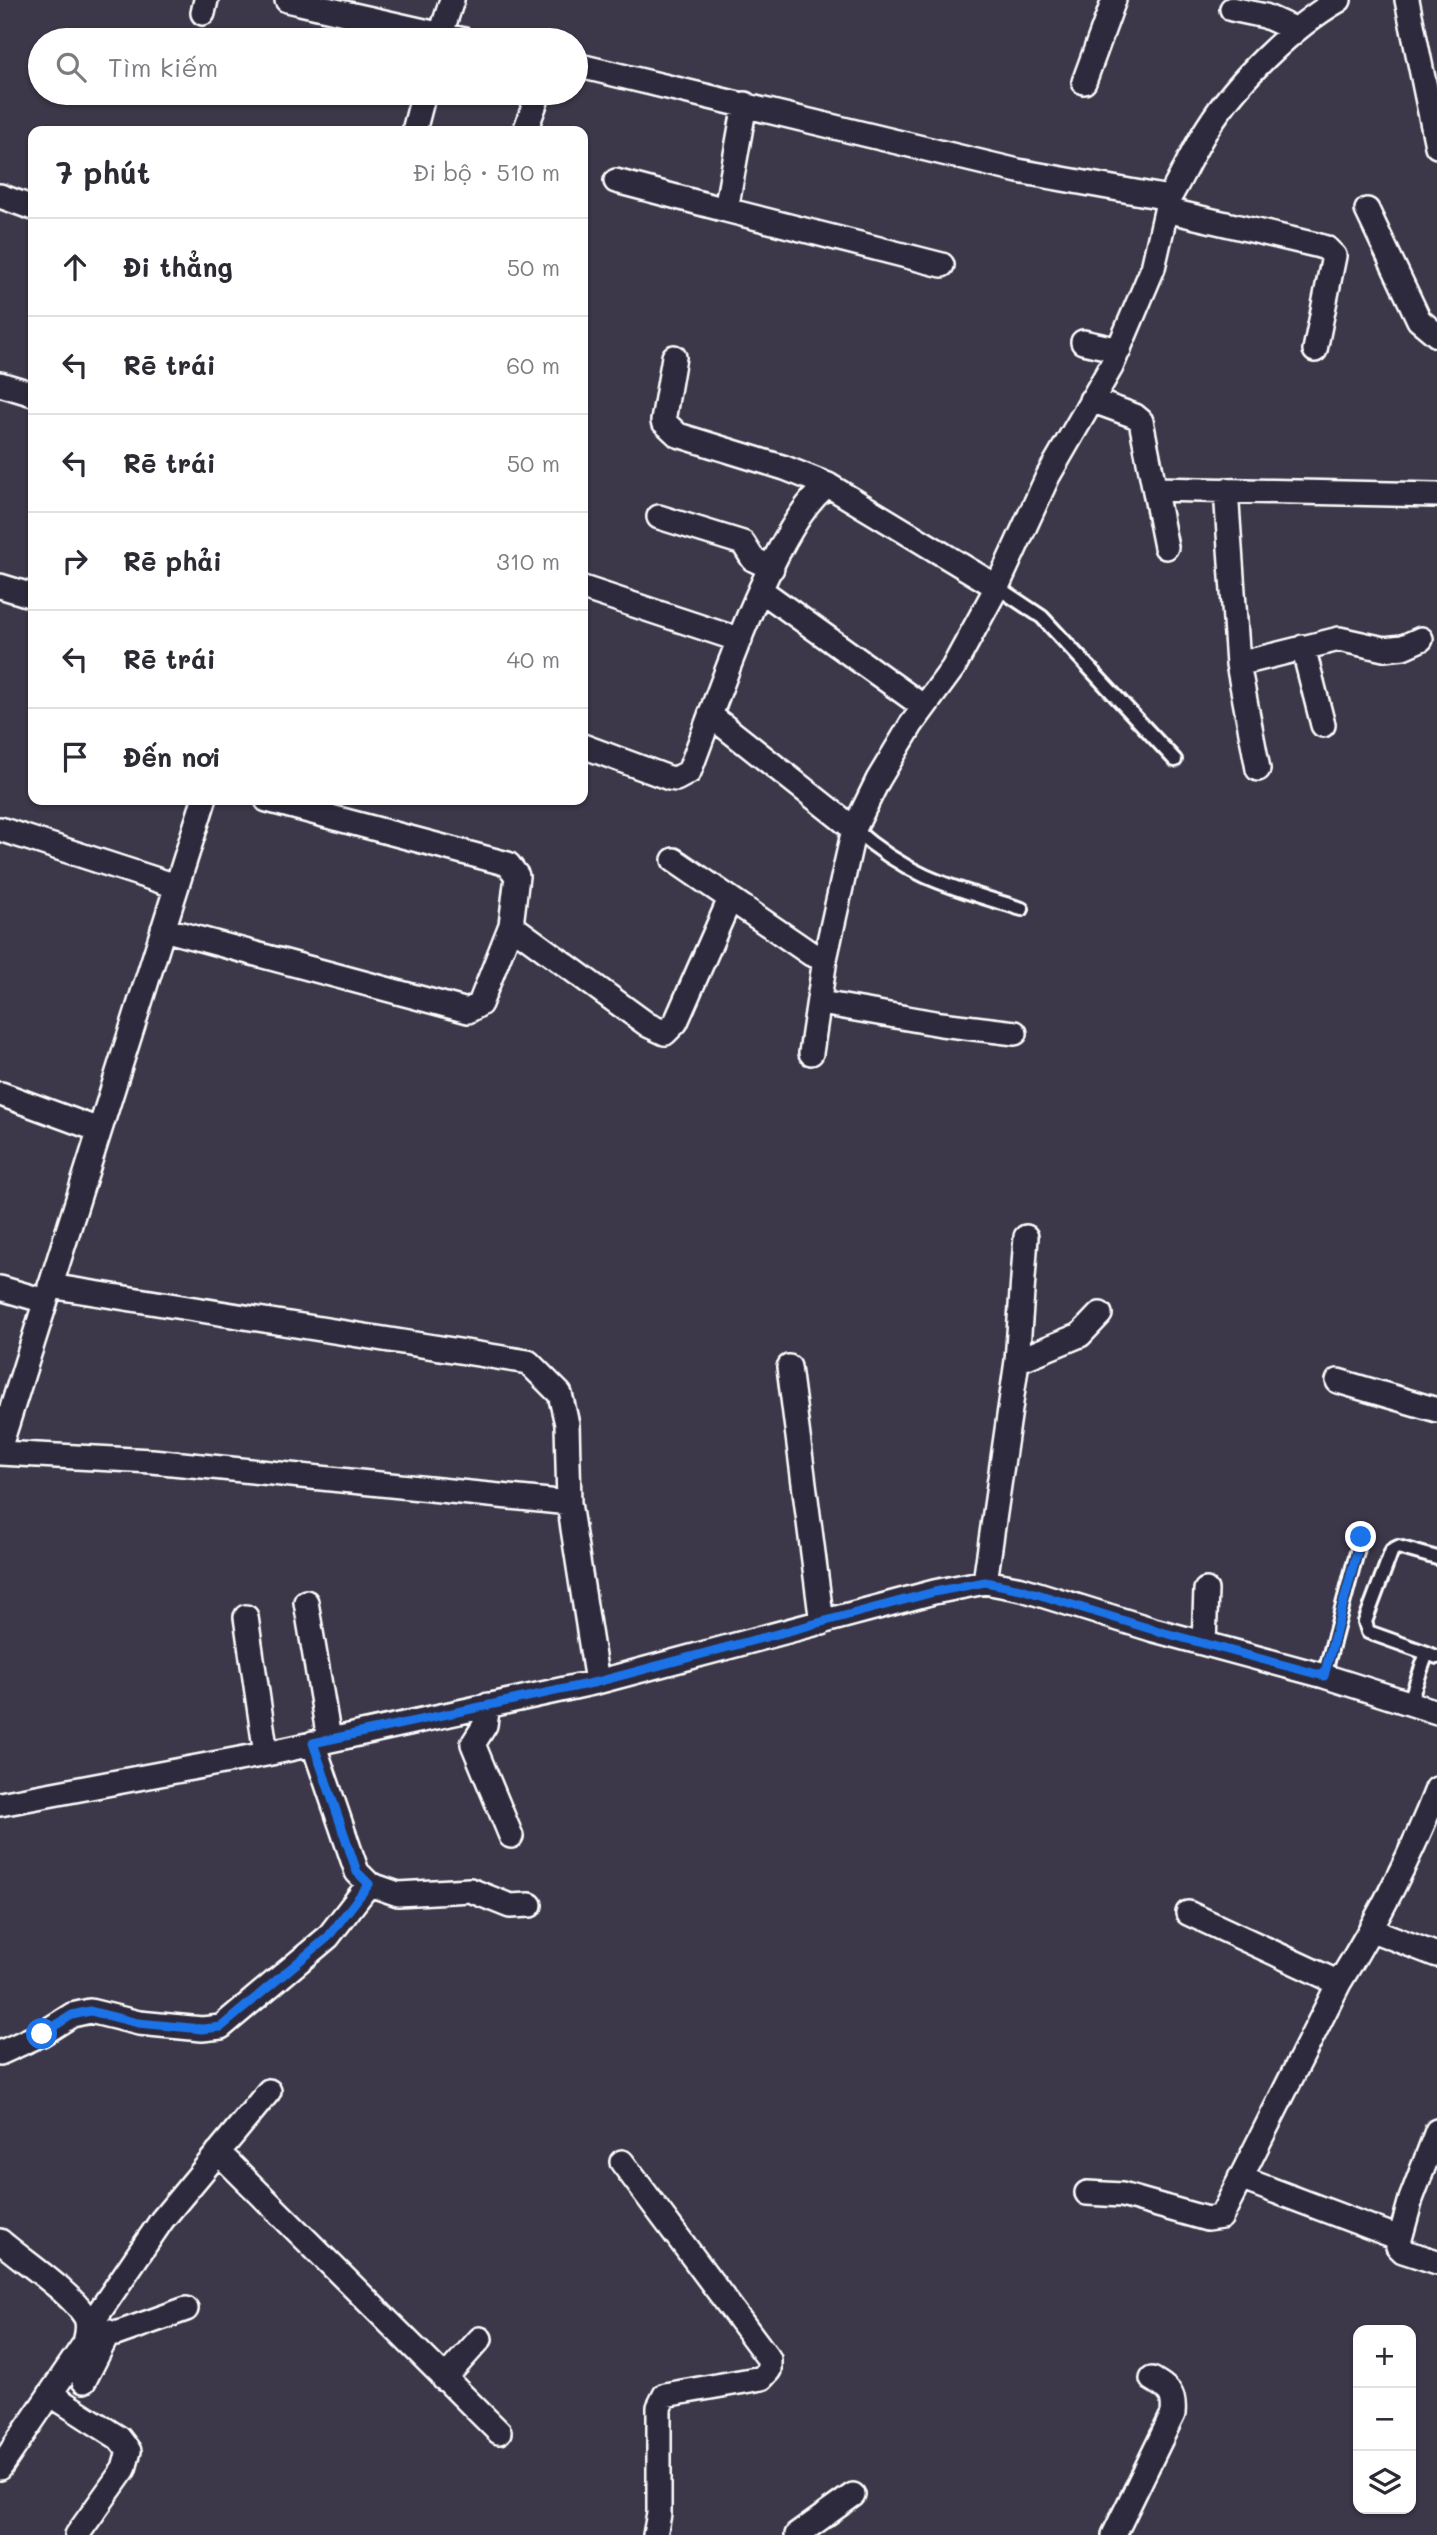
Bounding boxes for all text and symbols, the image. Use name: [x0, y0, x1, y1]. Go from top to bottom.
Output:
search box: [28, 28, 588, 105]
icon: search: [52, 48, 90, 86]
text: Tìm kiếm: [108, 50, 218, 84]
text: 7 phút: [56, 152, 150, 192]
text: Đi bộ · 510 m: [412, 157, 560, 187]
icon: ahead: [56, 248, 94, 286]
text: Đi thẳng: [123, 250, 233, 284]
text: 50 m: [507, 252, 560, 282]
icon: left: [56, 346, 94, 384]
text: Rẽ trái: [123, 348, 216, 382]
text: 60 m: [506, 350, 560, 380]
icon: left: [56, 444, 94, 482]
text: Rẽ trái: [123, 446, 216, 480]
text: 50 m: [507, 448, 560, 478]
icon: right: [56, 542, 94, 580]
text: Rẽ phải: [123, 544, 222, 578]
text: 310 m: [496, 546, 560, 576]
icon: left: [56, 640, 94, 678]
text: Rẽ trái: [123, 642, 216, 676]
text: 40 m: [507, 644, 560, 674]
icon: arrive: [56, 738, 94, 776]
text: Đến nơi: [123, 740, 221, 774]
route end: [1345, 1521, 1376, 1552]
route start: [26, 2018, 57, 2049]
map controls: [1353, 2325, 1416, 2514]
button: +: [1353, 2325, 1416, 2388]
button: −: [1353, 2388, 1416, 2451]
button: layers: [1353, 2451, 1416, 2514]

